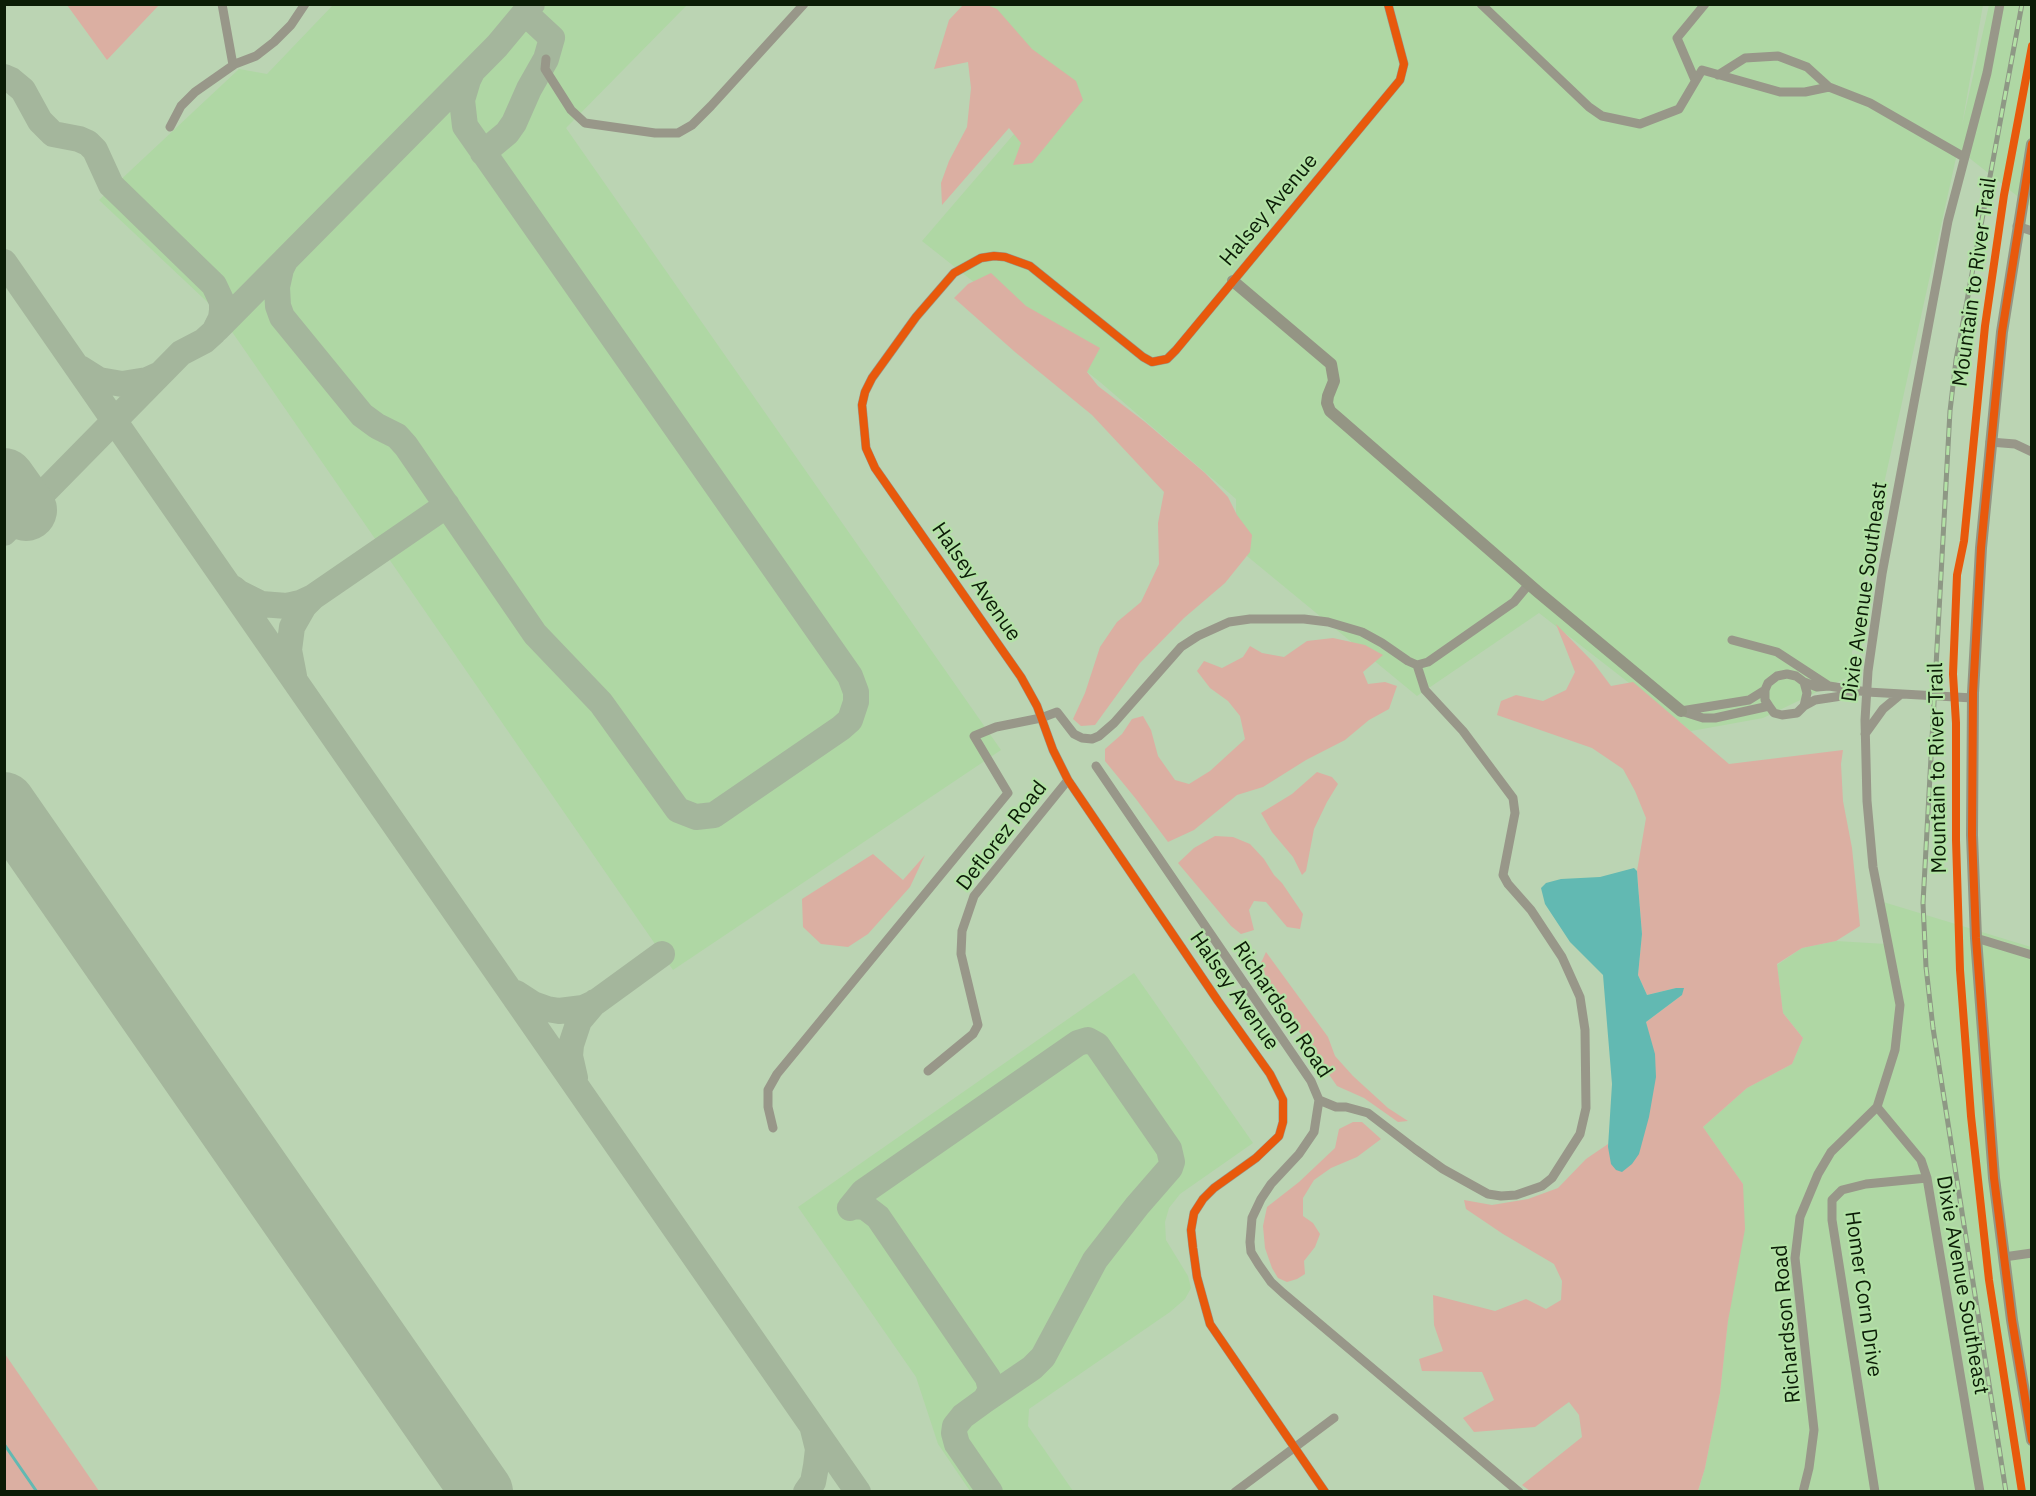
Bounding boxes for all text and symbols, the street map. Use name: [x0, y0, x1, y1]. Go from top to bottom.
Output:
street label: Halsey Avenue: [1215, 149, 1323, 271]
street label: Mountain to River Trail: [1948, 176, 2002, 388]
street label: Dixie Avenue Southeast: [1837, 480, 1893, 704]
street label: Halsey Avenue: [926, 518, 1026, 646]
street label: Mountain to River Trail: [1924, 662, 1952, 874]
street label: Deflorez Road: [951, 776, 1053, 896]
street label: Halsey Avenue: [1184, 927, 1284, 1055]
street label: Richardson Road: [1227, 937, 1337, 1083]
street label: Dixie Avenue Southeast: [1930, 1173, 1994, 1397]
street label: Homer Corn Drive: [1839, 1209, 1887, 1379]
street label: Richardson Road: [1768, 1244, 1806, 1404]

